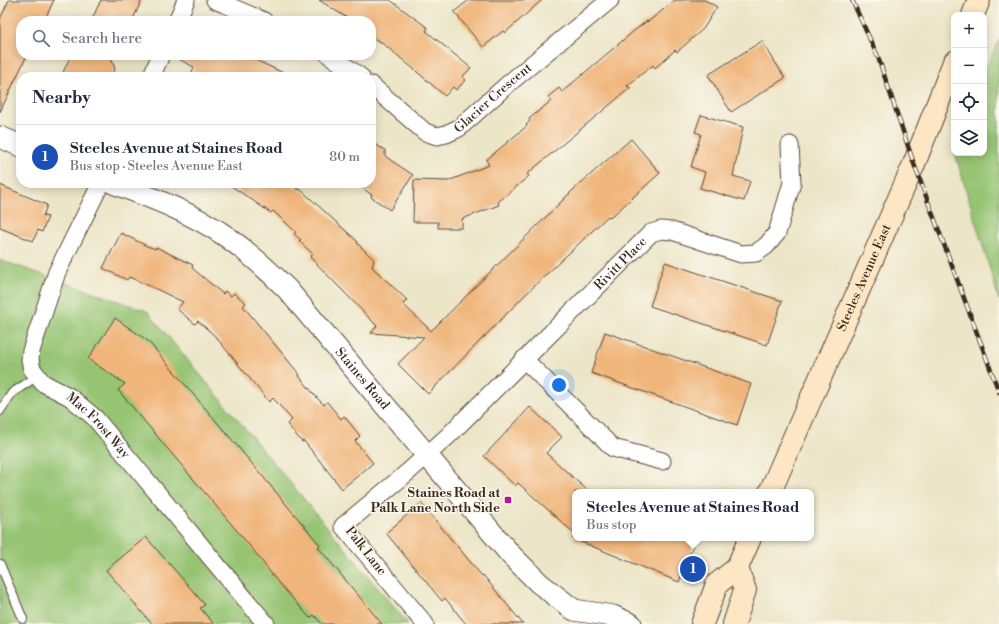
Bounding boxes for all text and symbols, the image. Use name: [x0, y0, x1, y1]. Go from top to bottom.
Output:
map controls: [951, 12, 987, 156]
button: +: [951, 12, 987, 48]
search box: [16, 16, 376, 60]
icon: search: [30, 27, 52, 49]
text: Search here: [62, 29, 142, 48]
button: −: [951, 48, 987, 84]
street label: Glacier Crescent: [451, 60, 535, 136]
button: locate: [951, 84, 987, 120]
text: Nearby: [32, 87, 91, 109]
button: layers: [951, 120, 987, 156]
text: Steeles Avenue at Staines Road: [70, 139, 283, 158]
text: 1: [42, 149, 48, 165]
text: 80 m: [329, 149, 360, 165]
text: Bus stop · Steeles Avenue East: [70, 158, 243, 174]
street label: Steeles Avenue East: [834, 221, 895, 334]
street label: Rivitt Place: [591, 233, 651, 293]
street label: Staines Road: [332, 344, 393, 413]
your location: [549, 375, 569, 395]
street label: Mac Frost Way: [63, 389, 134, 462]
place label: Staines Road at Palk Lane North Side: [371, 485, 500, 516]
popup: [572, 489, 814, 541]
marker: Staines Road at Palk Lane North Side: [503, 495, 513, 505]
text: Steeles Avenue at Staines Road: [587, 498, 799, 517]
text: Bus stop: [587, 517, 637, 533]
street label: Palk Lane: [342, 523, 390, 579]
pin: 1: [680, 554, 706, 584]

